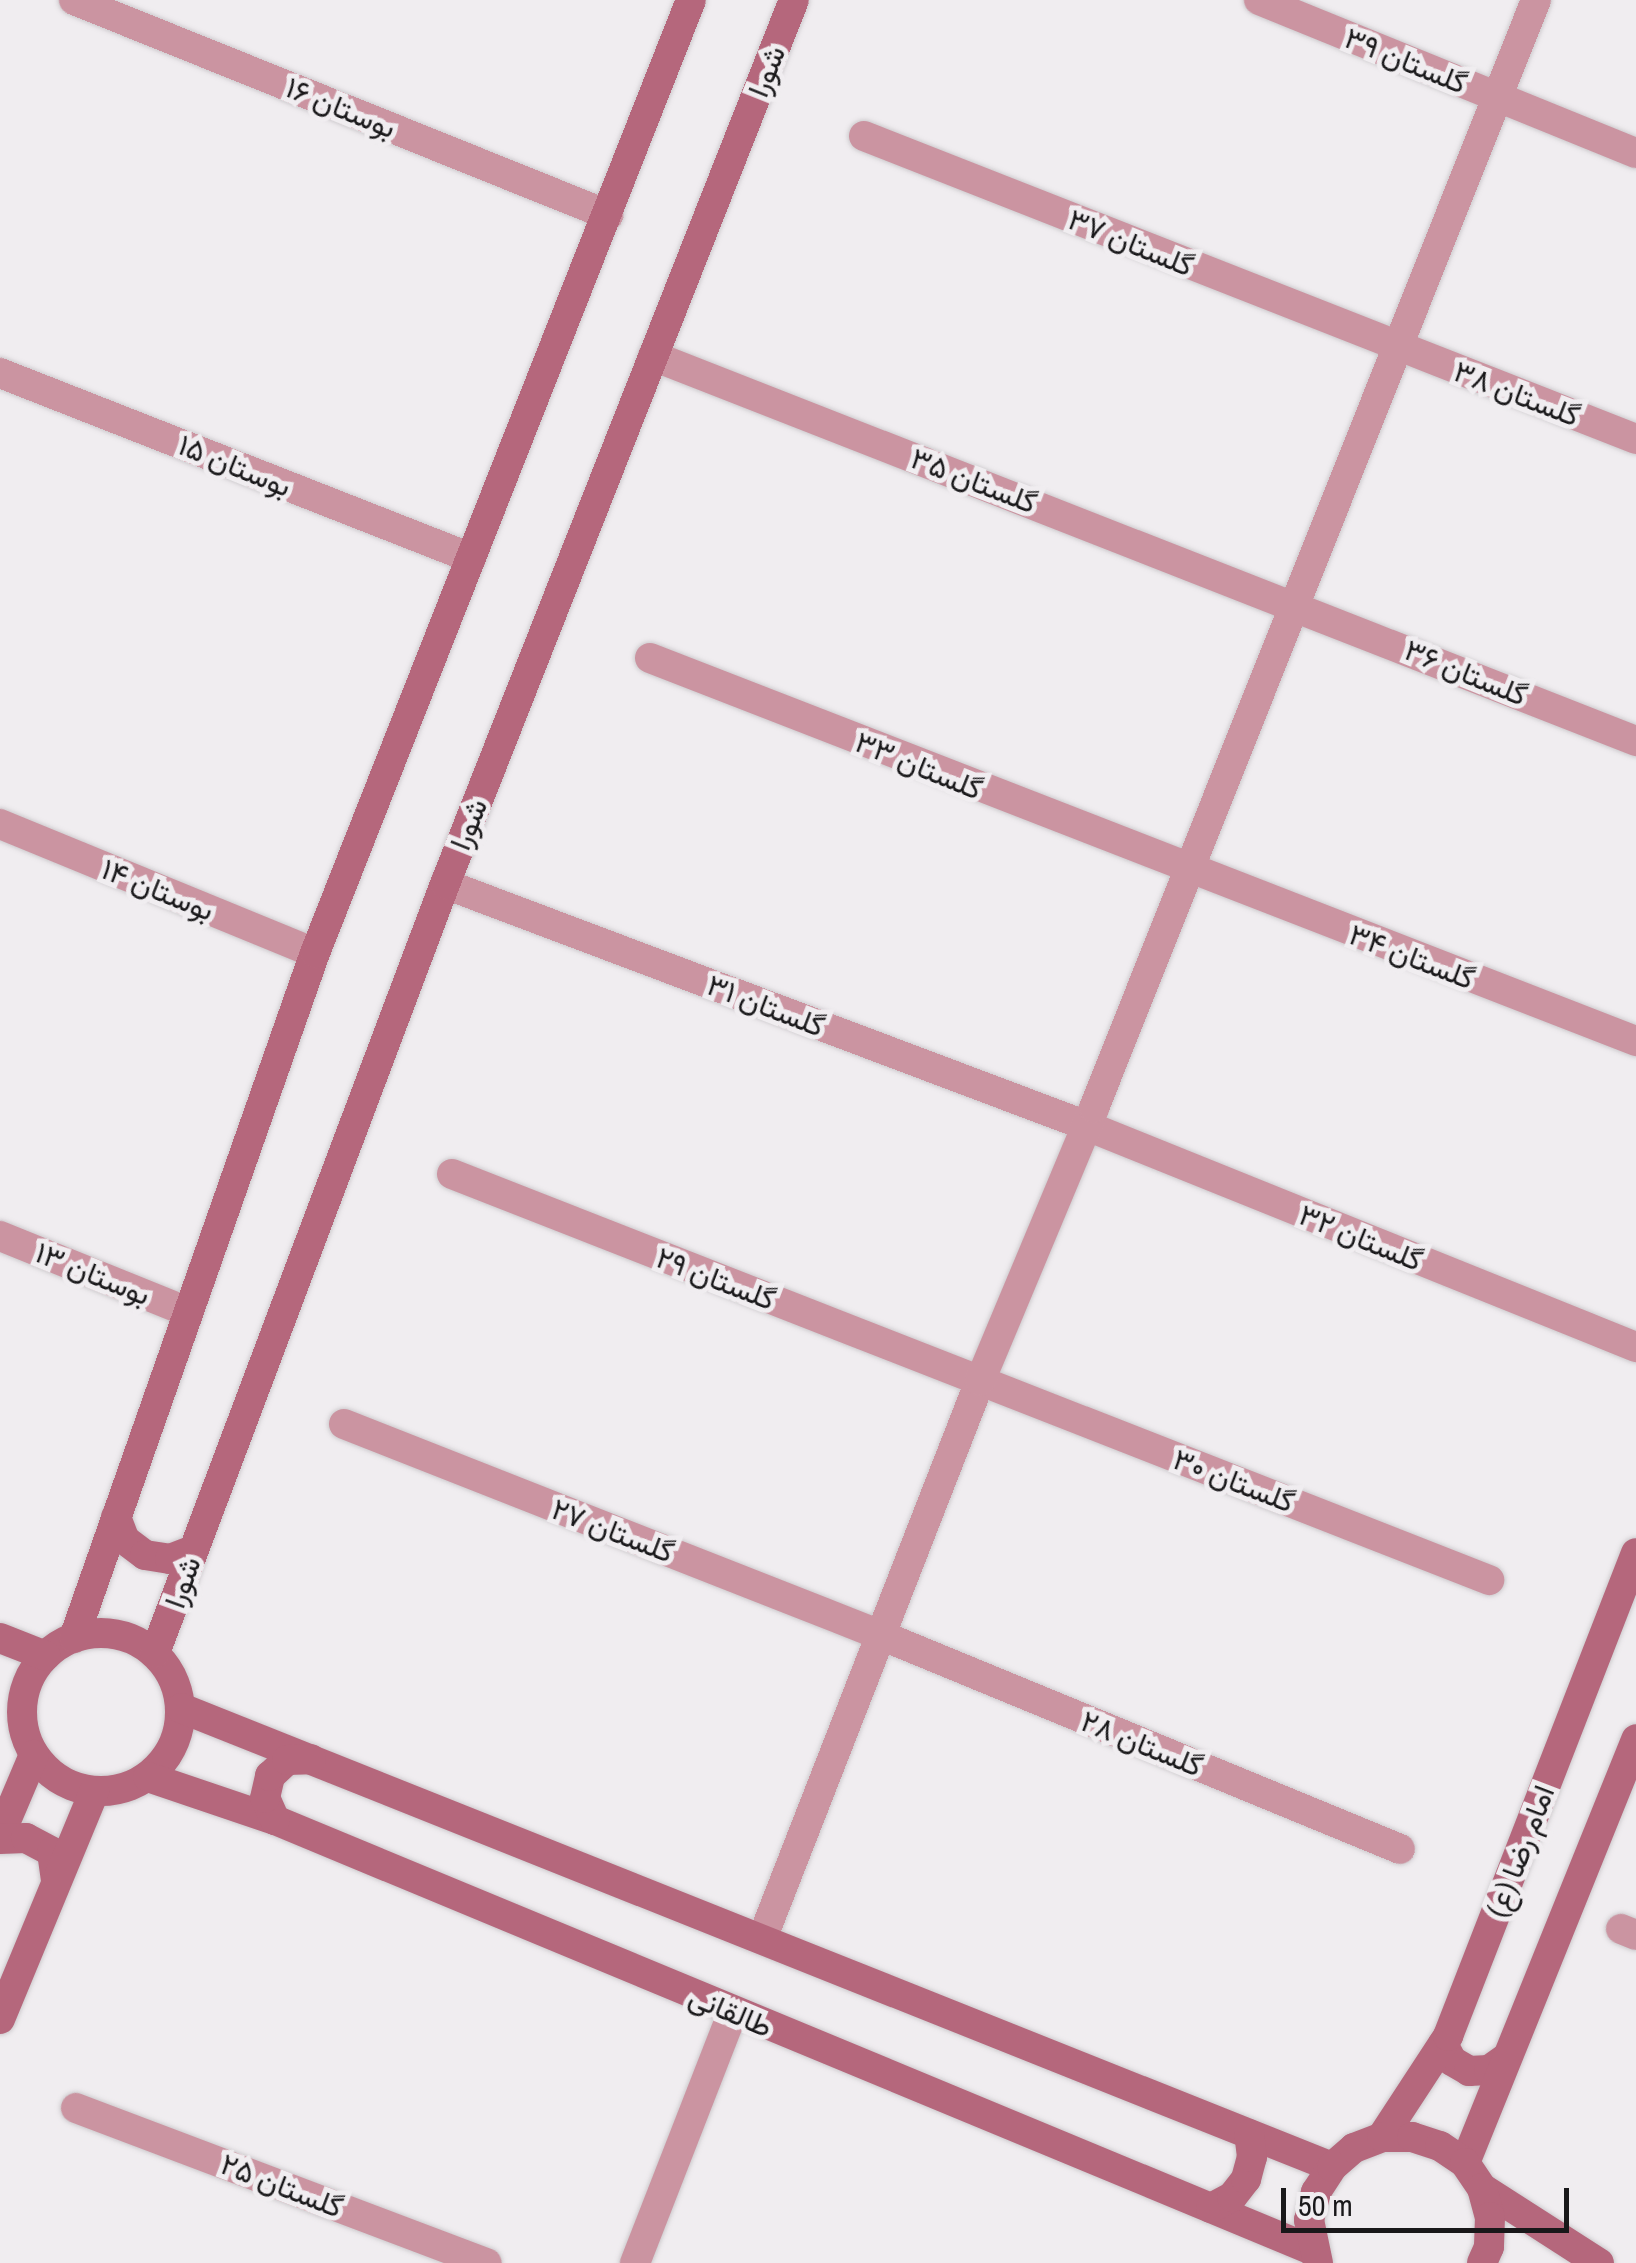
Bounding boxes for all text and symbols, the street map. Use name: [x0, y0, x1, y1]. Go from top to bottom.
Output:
street label: گلستان ۳۹: [1340, 19, 1472, 101]
street label: شورا: [740, 40, 792, 102]
street label: بوستان ۱۶: [281, 69, 401, 145]
street label: گلستان ۳۷: [1063, 201, 1199, 283]
street label: گلستان ۳۸: [1449, 353, 1585, 433]
street label: بوستان ۱۵: [173, 426, 297, 504]
street label: گلستان ۳۵: [906, 440, 1042, 520]
street label: گلستان ۳۶: [1399, 631, 1533, 713]
street label: گلستان ۳۳: [850, 723, 988, 807]
street label: شورا: [442, 793, 494, 855]
street label: بوستان ۱۴: [96, 850, 220, 928]
street label: گلستان ۳۴: [1344, 916, 1480, 996]
street label: گلستان ۳۱: [702, 966, 830, 1044]
street label: گلستان ۳۲: [1294, 1196, 1428, 1278]
street label: بوستان ۱۳: [30, 1234, 156, 1312]
street label: گلستان ۲۹: [651, 1239, 781, 1317]
street label: گلستان ۳۰: [1168, 1440, 1300, 1520]
street label: گلستان ۲۷: [547, 1490, 679, 1570]
street label: شورا: [156, 1551, 208, 1613]
street label: گلستان ۲۸: [1076, 1702, 1208, 1784]
street label: امام رضا (ع): [1478, 1780, 1562, 1922]
street label: طالقانی: [684, 1977, 778, 2045]
street label: گلستان ۲۵: [216, 2145, 348, 2225]
scale bar: [1286, 2168, 1574, 2230]
text: 50 m: [1298, 2185, 1353, 2225]

